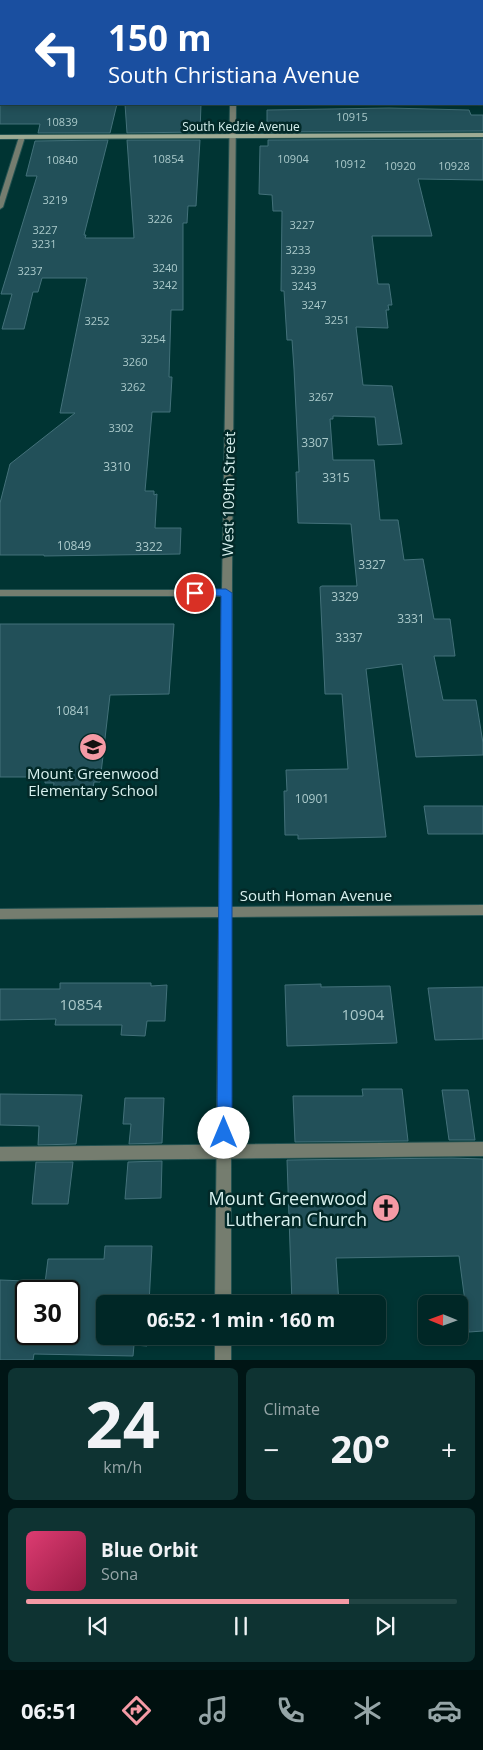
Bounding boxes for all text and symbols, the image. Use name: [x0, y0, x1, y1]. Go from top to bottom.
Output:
text: 150 m: [108, 14, 212, 61]
icon: left: [25, 20, 90, 85]
text: South Christiana Avenue: [108, 59, 360, 89]
house number: 10915: [336, 109, 368, 124]
house number: 10839: [46, 114, 78, 129]
street label: South Kedzie Avenue: [182, 118, 300, 135]
house number: 10854: [152, 151, 184, 166]
house number: 10904: [277, 151, 309, 166]
house number: 10840: [46, 152, 78, 167]
house number: 10912: [334, 156, 366, 171]
house number: 10920: [384, 158, 416, 173]
house number: 10928: [438, 158, 470, 173]
house number: 3219: [42, 192, 68, 207]
house number: 3226: [147, 211, 173, 226]
house number: 3227: [289, 217, 315, 232]
house number: 3227: [32, 222, 58, 237]
house number: 3231: [31, 236, 57, 251]
house number: 3233: [285, 242, 311, 257]
house number: 3240: [152, 260, 178, 275]
house number: 3239: [290, 262, 316, 277]
house number: 3237: [17, 263, 43, 278]
house number: 3242: [152, 277, 178, 292]
house number: 3243: [291, 278, 317, 293]
house number: 3247: [301, 297, 327, 312]
house number: 3251: [324, 312, 350, 327]
house number: 3252: [84, 313, 110, 328]
house number: 3254: [140, 331, 166, 346]
house number: 3260: [122, 354, 148, 369]
house number: 3262: [120, 379, 146, 394]
house number: 3267: [308, 389, 334, 404]
house number: 3302: [108, 420, 134, 435]
street label: West 109th Street: [217, 431, 239, 557]
house number: 3307: [301, 434, 329, 451]
house number: 3310: [103, 458, 131, 475]
house number: 3315: [322, 469, 350, 486]
house number: 10849: [57, 537, 91, 554]
house number: 3322: [135, 538, 163, 555]
house number: 3327: [358, 556, 386, 573]
pin: [174, 572, 216, 614]
icon: arrive: [181, 579, 209, 607]
house number: 3329: [331, 588, 359, 605]
house number: 3331: [397, 610, 425, 627]
house number: 3337: [335, 629, 363, 646]
house number: 10841: [56, 702, 90, 719]
school or university icon: Mount Greenwood Elementary School: [78, 732, 108, 762]
place label: Mount Greenwood Elementary School: [27, 763, 159, 800]
house number: 10901: [295, 790, 329, 807]
street label: South Homan Avenue: [240, 885, 392, 905]
house number: 10854: [60, 994, 103, 1014]
house number: 10904: [342, 1004, 385, 1024]
position arrow: [197, 1106, 249, 1158]
place label: Mount Greenwood Lutheran Church: [208, 1186, 367, 1231]
church icon: Mount Greenwood Lutheran Church: [371, 1193, 401, 1223]
speed limit sign: 30: [15, 1280, 80, 1345]
north arrow: [418, 1295, 468, 1345]
map controls: [418, 1295, 468, 1345]
text: 06:52 · 1 min · 160 m: [147, 1307, 335, 1333]
text: 24: [86, 1379, 160, 1467]
text: Climate: [264, 1398, 320, 1420]
text: 20°: [330, 1422, 390, 1474]
text: −: [264, 1430, 280, 1468]
text: +: [441, 1430, 457, 1468]
text: km/h: [103, 1456, 142, 1478]
text: Blue Orbit: [101, 1537, 198, 1563]
text: Sona: [101, 1563, 138, 1585]
icon: previous: [84, 1612, 112, 1640]
icon: pause: [227, 1612, 255, 1640]
icon: next: [371, 1612, 399, 1640]
icon: directions: [119, 1693, 154, 1728]
icon: music: [196, 1693, 231, 1728]
icon: phone: [273, 1693, 308, 1728]
icon: climate: [350, 1693, 385, 1728]
icon: car: [427, 1693, 462, 1728]
text: 06:51: [21, 1695, 78, 1725]

